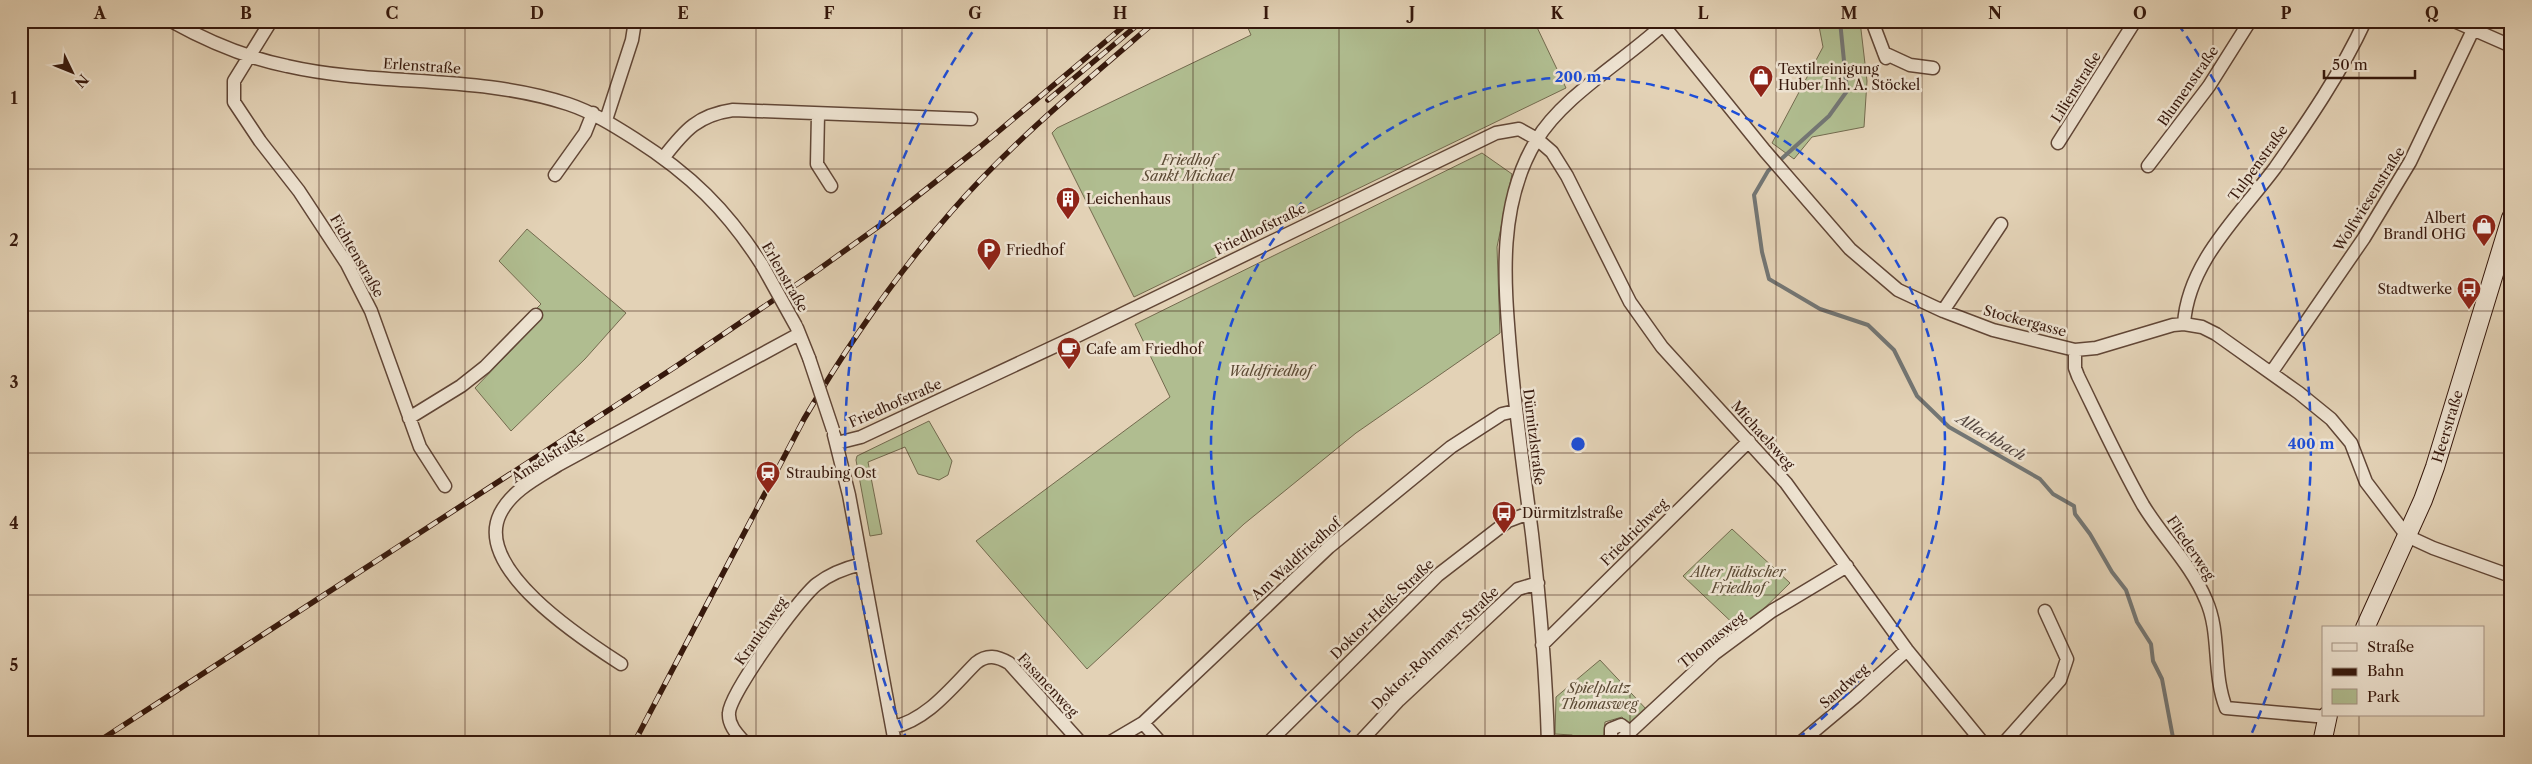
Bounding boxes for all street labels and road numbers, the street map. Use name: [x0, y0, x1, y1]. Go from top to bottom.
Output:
street label: Blumenstraße: [2154, 42, 2222, 130]
street label: Lilienstraße: [2047, 48, 2105, 126]
street label: Erlenstraße: [382, 54, 462, 78]
street label: Tulpenstraße: [2224, 121, 2292, 205]
street label: Wolfwiesenstraße: [2329, 143, 2409, 256]
street label: Friedhofstraße: [1211, 199, 1309, 259]
street label: Fichtenstraße: [326, 211, 388, 301]
street label: Erlenstraße: [758, 239, 812, 315]
street label: Stockergasse: [1981, 301, 2069, 341]
street label: Friedhofstraße: [846, 374, 944, 431]
street label: Dürnitzlstraße: [1519, 388, 1549, 486]
street label: Heerstraße: [2428, 388, 2467, 465]
street label: Michaelsweg: [1727, 397, 1799, 474]
street label: Amselstraße: [507, 427, 588, 487]
street label: Friedrichweg: [1597, 494, 1672, 569]
street label: Fliederweg: [2163, 512, 2220, 584]
street label: Am Waldfriedhof: [1247, 513, 1346, 605]
street label: Doktor-Heiß-Straße: [1326, 555, 1438, 663]
street label: Doktor-Rohrmayr-Straße: [1368, 582, 1503, 714]
street label: Kranichweg: [731, 593, 791, 669]
street label: Thomasweg: [1675, 607, 1750, 672]
street label: Fasanenweg: [1014, 649, 1083, 721]
street label: Sandweg: [1816, 659, 1873, 712]

